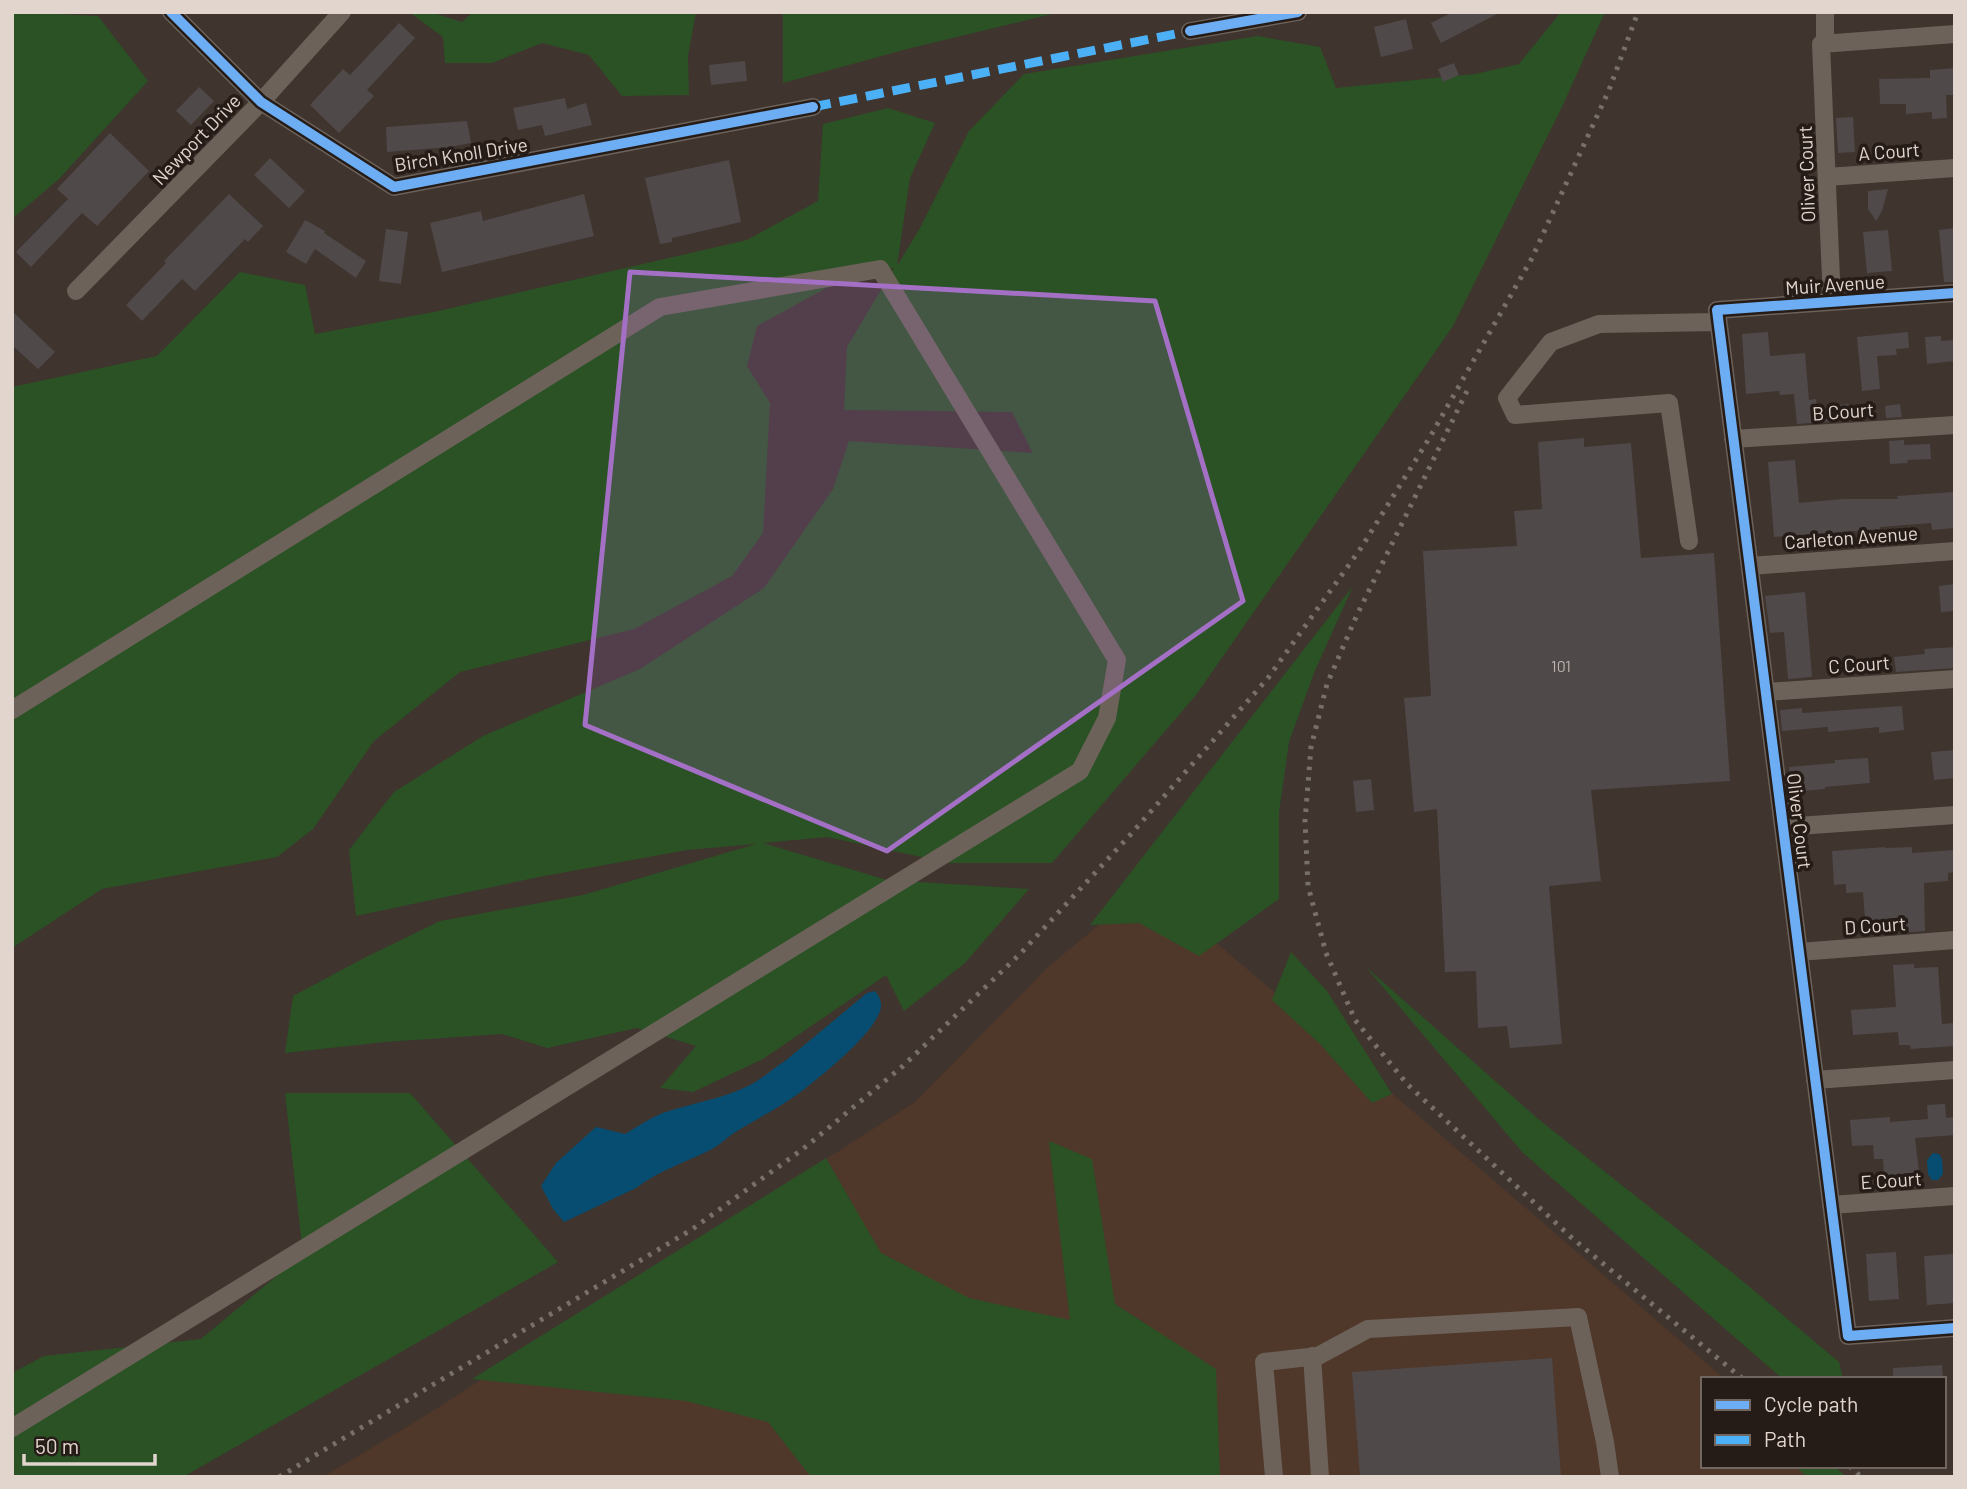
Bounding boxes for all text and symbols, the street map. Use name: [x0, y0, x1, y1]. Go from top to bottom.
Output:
street label: Newport Drive: [147, 89, 245, 189]
street label: Oliver Court: [1793, 125, 1819, 223]
street label: Birch Knoll Drive: [393, 132, 529, 176]
street label: A Court: [1858, 137, 1920, 165]
street label: Muir Avenue: [1784, 269, 1886, 299]
street label: B Court: [1811, 397, 1875, 425]
street label: Carleton Avenue: [1783, 521, 1919, 553]
street label: C Court: [1828, 650, 1890, 678]
house number: 101: [1551, 656, 1571, 675]
street label: Oliver Court: [1783, 772, 1817, 870]
street label: D Court: [1843, 911, 1907, 939]
street label: E Court: [1860, 1166, 1922, 1194]
legend: [1701, 1377, 1946, 1468]
text: Cycle path: [1764, 1391, 1858, 1416]
scale bar: [24, 1422, 156, 1466]
text: Path: [1764, 1426, 1806, 1451]
text: 50 m: [35, 1433, 79, 1458]

